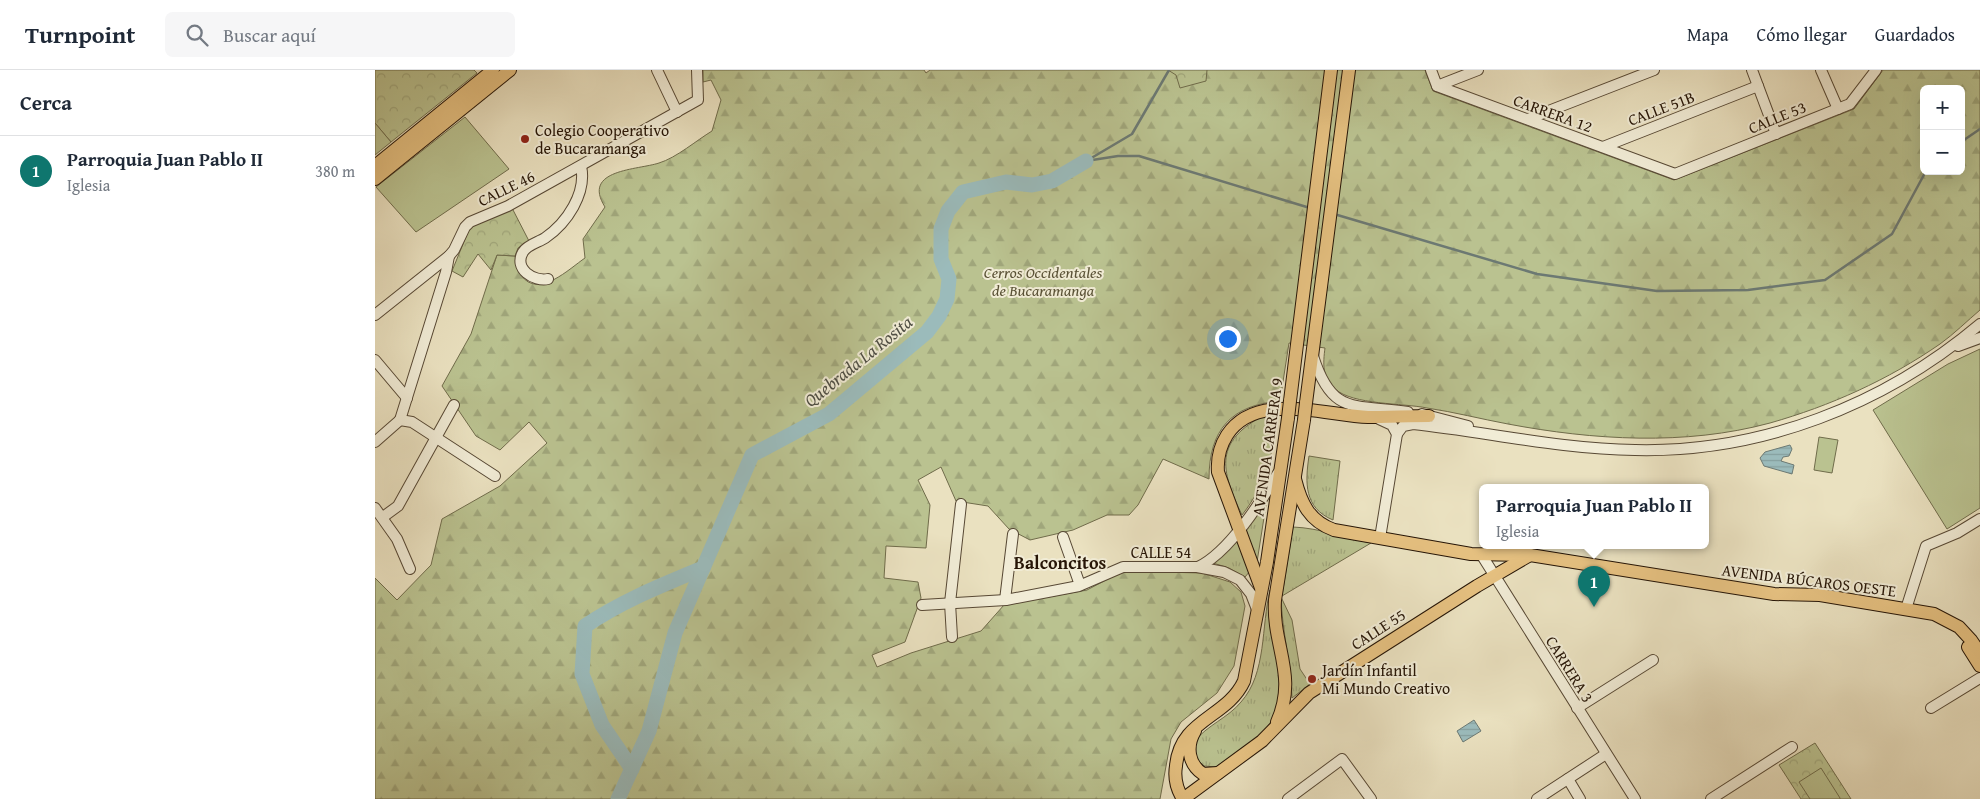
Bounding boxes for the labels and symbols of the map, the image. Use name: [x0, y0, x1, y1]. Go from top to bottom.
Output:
street label: CALLE 51B: [1624, 84, 1698, 132]
street label: CARRERA 12: [1510, 88, 1596, 138]
street label: CALLE 53: [1744, 95, 1810, 139]
place label: Colegio Cooperativo de Bucaramanga: [535, 118, 669, 160]
marker: Colegio Cooperativo de Bucaramanga: [519, 133, 531, 145]
street label: CALLE 46: [474, 164, 539, 212]
park label: Cerros Occidentales de Bucaramanga: [984, 260, 1103, 302]
water label: Quebrada La Rosita: [798, 308, 919, 413]
your location: [1215, 326, 1241, 352]
street label: AVENIDA CARRERA 9: [1245, 376, 1289, 518]
street label: CALLE 54: [1131, 540, 1192, 564]
district label: Balconcitos: [1014, 549, 1106, 576]
street label: AVENIDA BÚCAROS OESTE: [1720, 557, 1898, 603]
pin: 1: [1578, 566, 1610, 607]
street label: CALLE 55: [1346, 602, 1410, 656]
street label: CARRERA 3: [1540, 631, 1600, 707]
place label: Jardín Infantil Mi Mundo Creativo: [1320, 658, 1450, 700]
marker: Jardín Infantil Mi Mundo Creativo: [1306, 673, 1318, 685]

